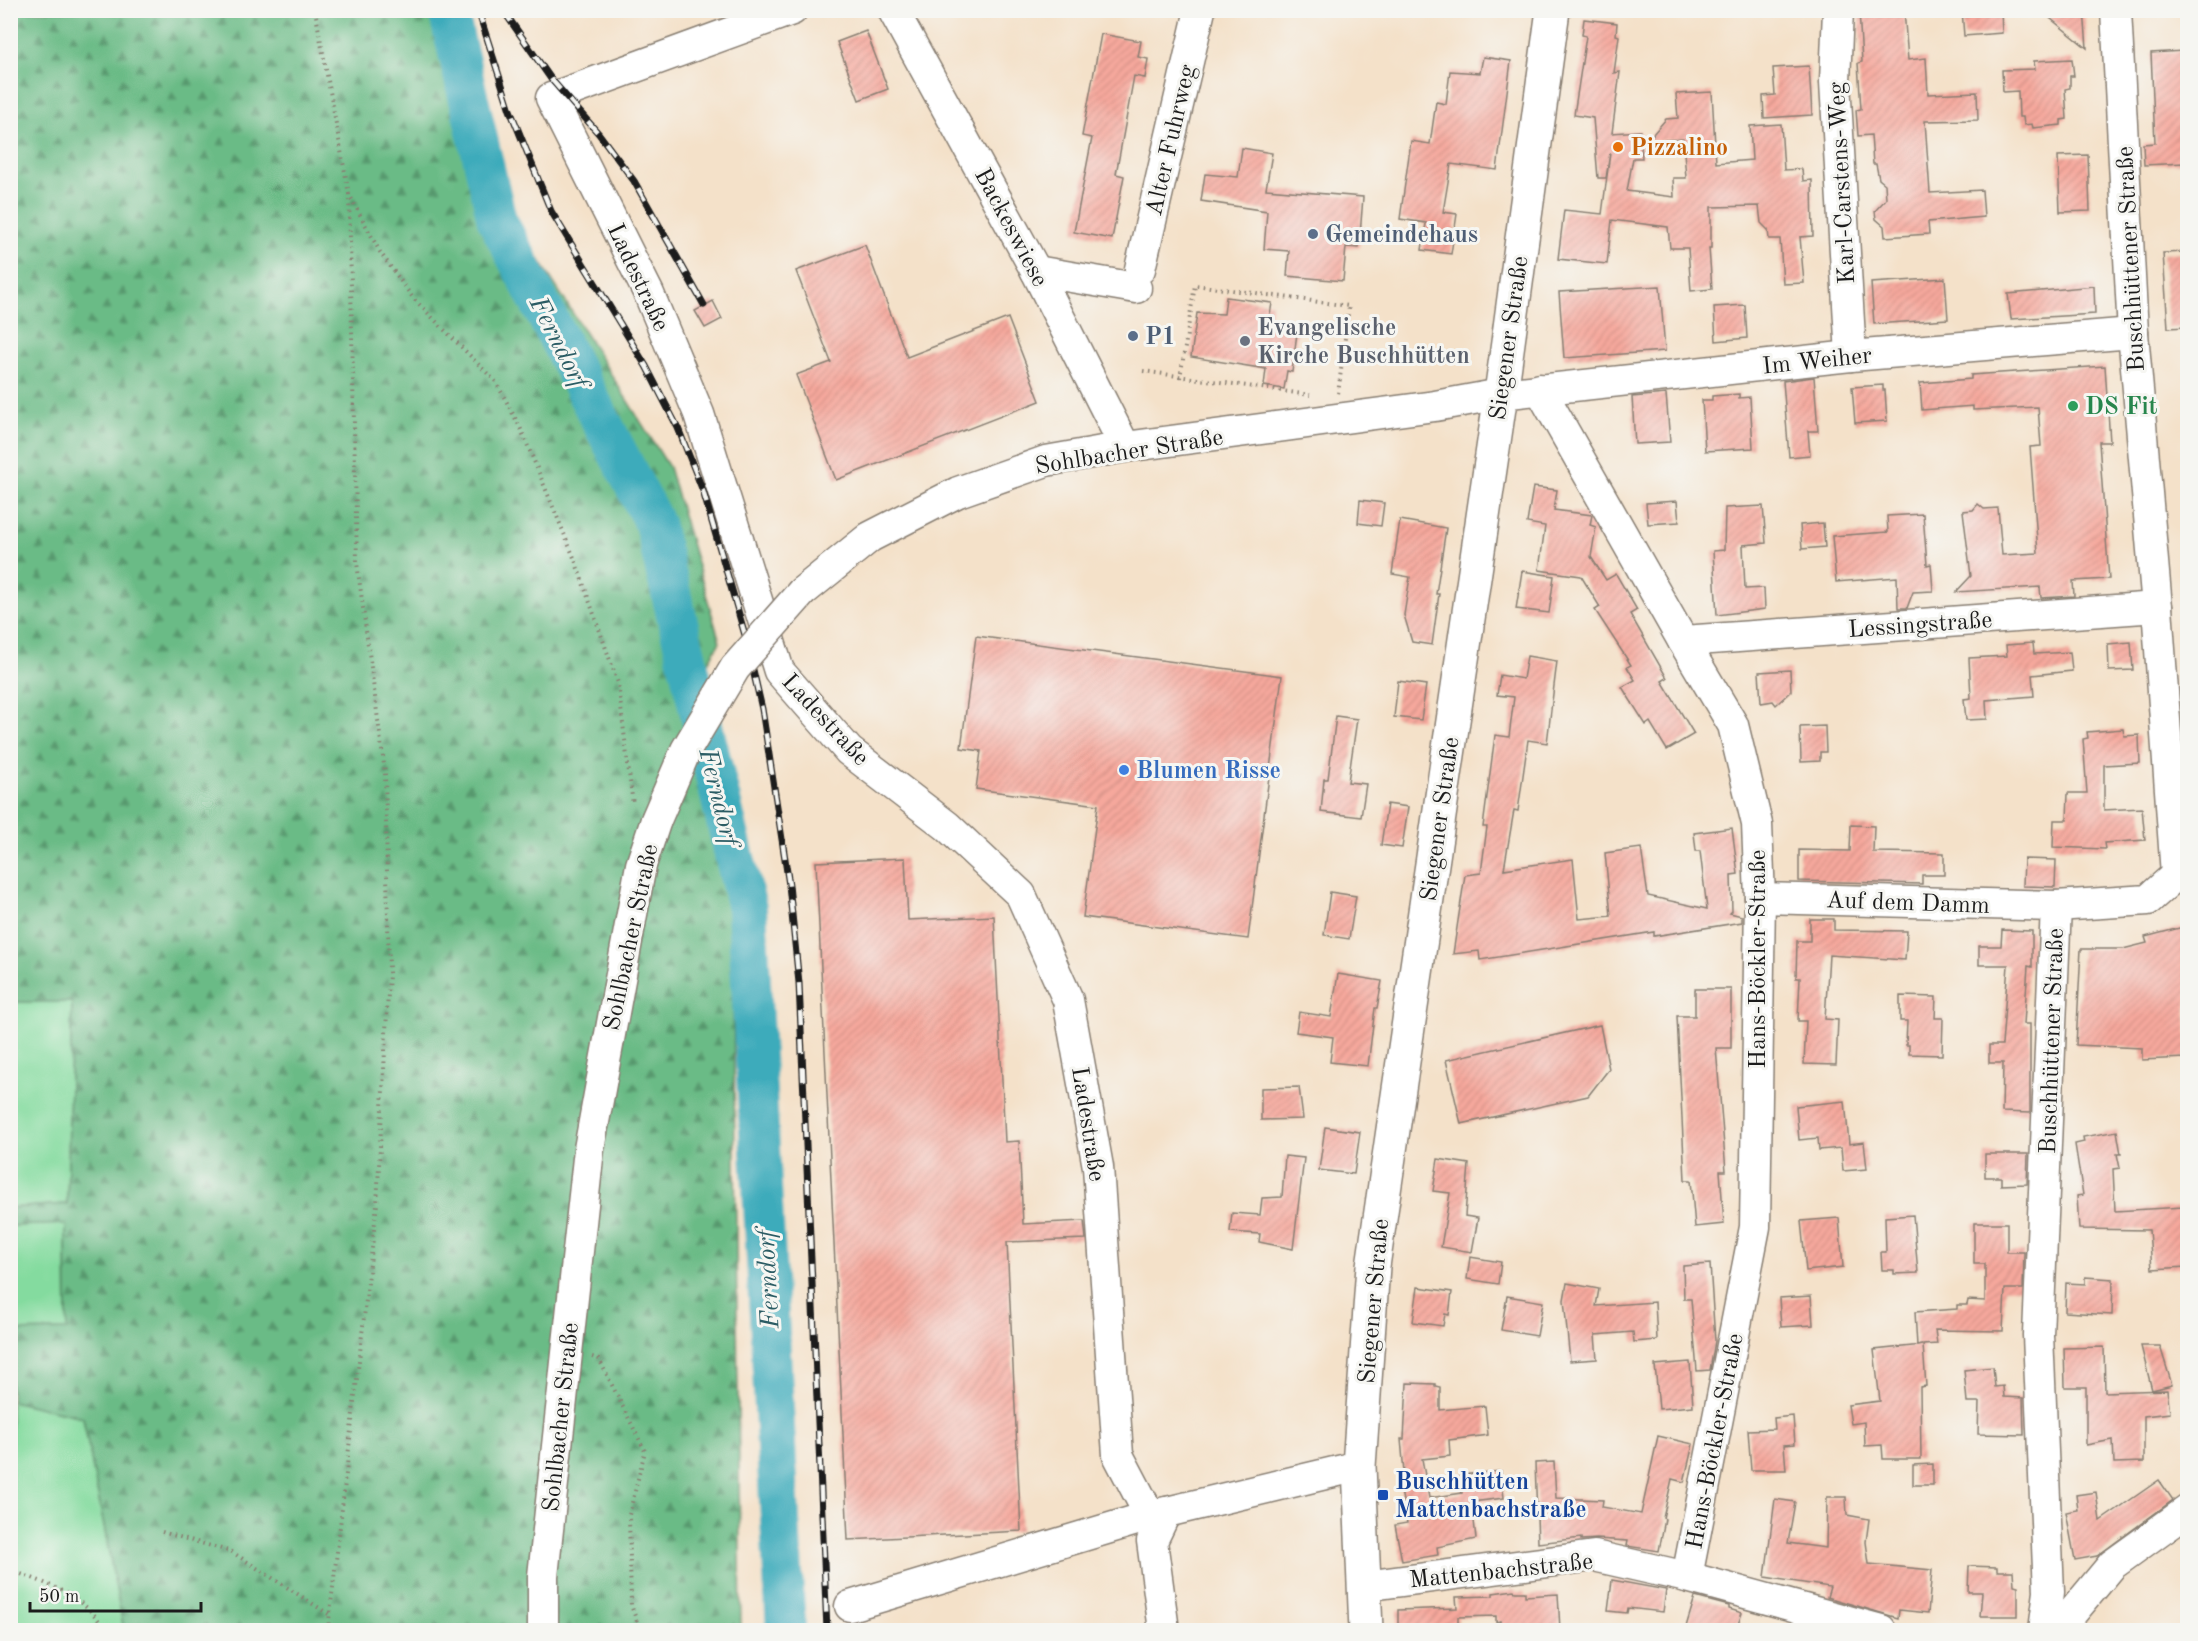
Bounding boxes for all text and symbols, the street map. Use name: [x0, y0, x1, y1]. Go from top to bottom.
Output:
street label: Alter Fuhrweg: [1143, 63, 1201, 218]
street label: Karl-Carstens-Weg: [1826, 81, 1860, 285]
place label: Pizzalino: [1630, 137, 1728, 161]
marker: Pizzalino: [1611, 140, 1625, 154]
street label: Buschhüttener Straße: [2114, 145, 2150, 372]
street label: Backeswiese: [969, 165, 1051, 291]
street label: Ladestraße: [602, 220, 673, 335]
place label: Gemeindehaus: [1325, 224, 1478, 248]
marker: Gemeindehaus: [1306, 227, 1320, 241]
street label: Siegener Straße: [1487, 255, 1533, 422]
water label: Ferndorf: [524, 292, 595, 397]
place label: Evangelische Kirche Buschhütten: [1257, 317, 1470, 369]
place label: P1: [1145, 326, 1176, 350]
marker: P1: [1126, 329, 1140, 343]
marker: Evangelische Kirche Buschhütten: [1238, 334, 1252, 348]
street label: Im Weiher: [1761, 344, 1873, 380]
place label: DS Fit: [2085, 396, 2158, 420]
marker: DS Fit: [2066, 399, 2080, 413]
street label: Sohlbacher Straße: [1033, 426, 1225, 480]
street label: Lessingstraße: [1847, 609, 1993, 643]
street label: Ladestraße: [776, 670, 873, 771]
street label: Siegener Straße: [1418, 736, 1464, 903]
water label: Ferndorf: [693, 745, 744, 854]
place label: Blumen Risse: [1136, 760, 1281, 784]
marker: Blumen Risse: [1117, 763, 1131, 777]
street label: Sohlbacher Straße: [600, 842, 663, 1033]
street label: Hans-Böckler-Straße: [1747, 849, 1771, 1069]
street label: Auf dem Damm: [1826, 889, 1990, 919]
street label: Buschhüttener Straße: [2037, 928, 2069, 1155]
street label: Ladestraße: [1066, 1065, 1108, 1183]
street label: Siegener Straße: [1356, 1218, 1394, 1385]
water label: Ferndorf: [753, 1224, 785, 1330]
street label: Sohlbacher Straße: [540, 1321, 584, 1513]
street label: Hans-Böckler-Straße: [1683, 1331, 1749, 1551]
place label: Buschhütten Mattenbachstraße: [1395, 1471, 1587, 1523]
marker: Buschhütten Mattenbachstraße: [1376, 1488, 1390, 1502]
street label: Mattenbachstraße: [1408, 1550, 1594, 1594]
scale bar: [30, 1575, 201, 1613]
text: 50 m: [39, 1588, 79, 1606]

